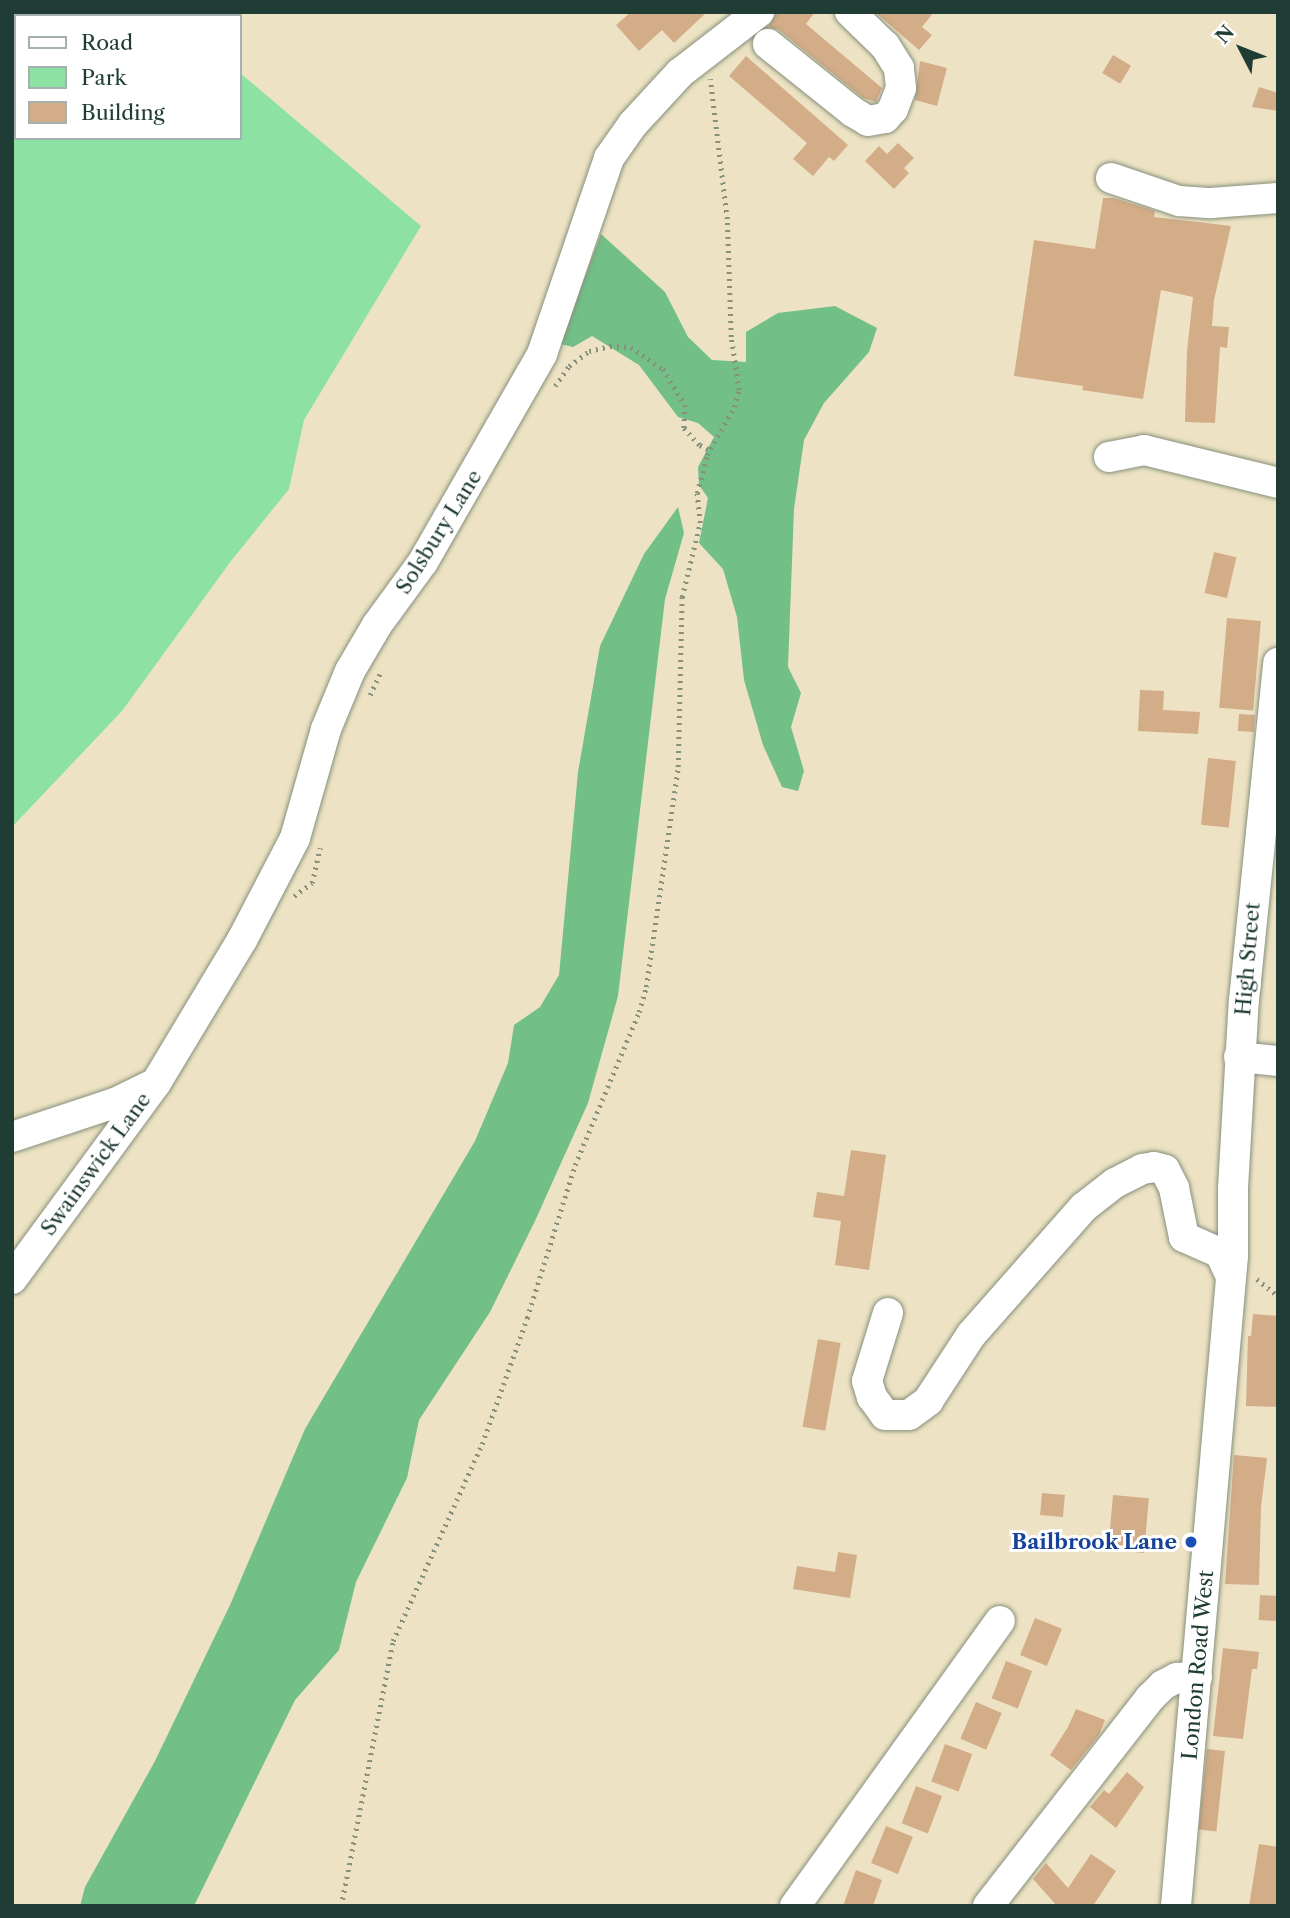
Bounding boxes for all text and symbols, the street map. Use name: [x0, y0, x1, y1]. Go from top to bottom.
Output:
legend: [14, 14, 242, 140]
north arrow: [1206, 14, 1276, 84]
text: N: [1211, 21, 1239, 48]
text: Road: [81, 30, 133, 55]
text: Park: [81, 65, 127, 90]
text: Building: [81, 100, 165, 125]
street label: Solsbury Lane: [391, 465, 487, 599]
street label: High Street: [1230, 901, 1266, 1017]
street label: Swainswick Lane: [36, 1087, 156, 1241]
place label: Bailbrook Lane: [1011, 1529, 1177, 1555]
marker: Bailbrook Lane: [1183, 1534, 1199, 1550]
street label: London Road West: [1177, 1569, 1219, 1761]

